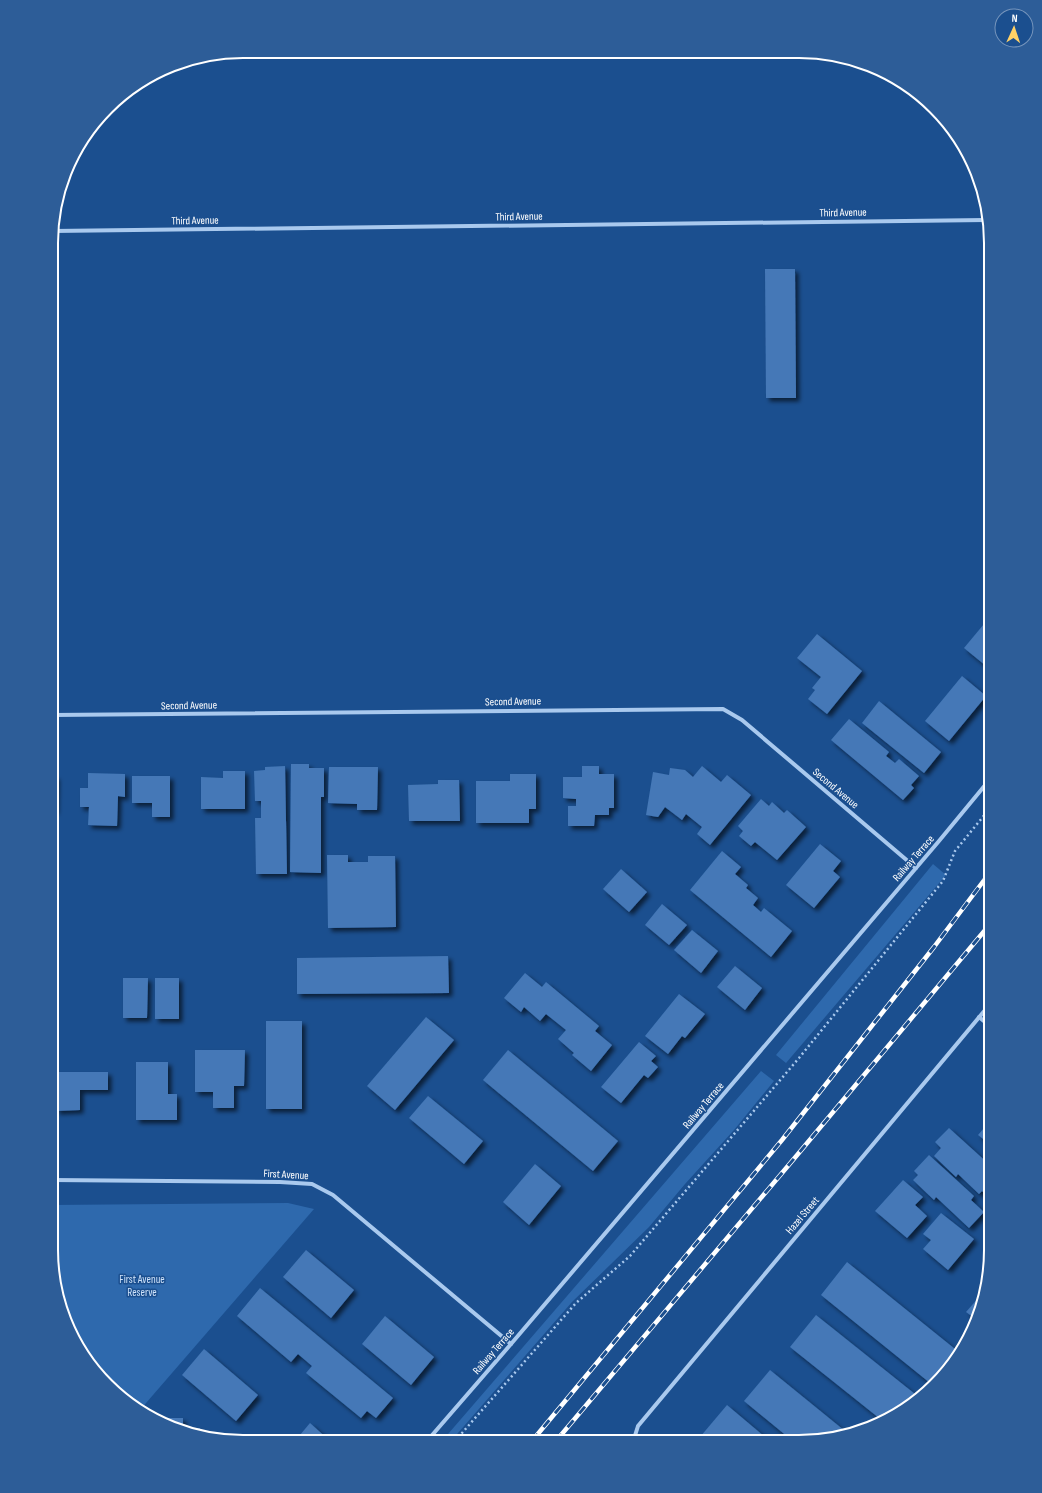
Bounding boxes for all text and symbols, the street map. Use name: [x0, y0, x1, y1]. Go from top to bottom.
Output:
north arrow: [994, 8, 1034, 48]
text: N: [1011, 12, 1018, 25]
street label: Third Avenue: [819, 206, 867, 219]
street label: Third Avenue: [495, 210, 543, 223]
street label: Third Avenue: [171, 214, 219, 227]
street label: Second Avenue: [485, 695, 541, 708]
street label: Second Avenue: [161, 699, 217, 712]
street label: Second Avenue: [810, 765, 861, 811]
street label: Railway Terrace: [890, 833, 937, 884]
street label: Railway Terrace: [680, 1079, 727, 1131]
street label: First Avenue: [263, 1167, 309, 1182]
street label: Hazel Street: [783, 1193, 822, 1237]
park label: First Avenue Reserve: [119, 1273, 165, 1299]
street label: Railway Terrace: [470, 1326, 517, 1377]

